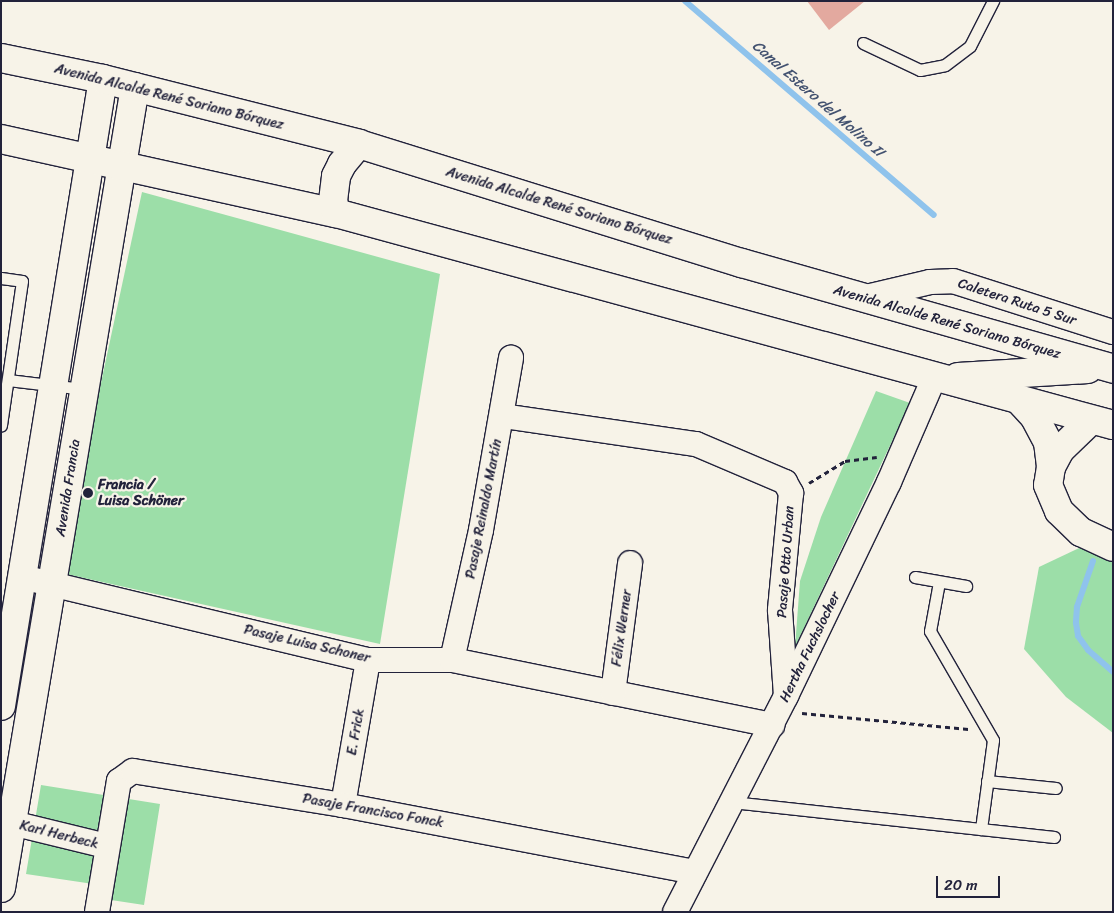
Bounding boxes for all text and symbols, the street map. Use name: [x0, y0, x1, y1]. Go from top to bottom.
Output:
water label: Canal Estero del Molino II: [748, 36, 888, 162]
street label: Avenida Alcalde René Soriano Bórquez: [52, 60, 286, 134]
street label: Avenida Alcalde René Soriano Bórquez: [443, 163, 675, 249]
street label: Caletera Ruta 5 Sur: [956, 275, 1078, 329]
street label: Avenida Alcalde René Soriano Bórquez: [831, 281, 1063, 363]
street label: Avenida Francia: [52, 438, 84, 538]
street label: Pasaje Reinaldo Martín: [462, 438, 506, 580]
place label: Francia / Luisa Schöner: [98, 477, 184, 510]
marker: Francia / Luisa Schöner: [82, 487, 94, 499]
street label: Pasaje Otto Urban: [774, 505, 798, 619]
street label: Félix Werner: [608, 588, 636, 668]
street label: Hertha Fuchslocher: [776, 589, 844, 705]
street label: Pasaje Luisa Schoner: [242, 621, 372, 667]
street label: E. Frick: [344, 707, 368, 757]
street label: Pasaje Francisco Fonck: [301, 790, 445, 832]
street label: Karl Herbeck: [18, 817, 100, 853]
scale bar: [939, 866, 1003, 898]
text: 20 m: [944, 872, 978, 898]

